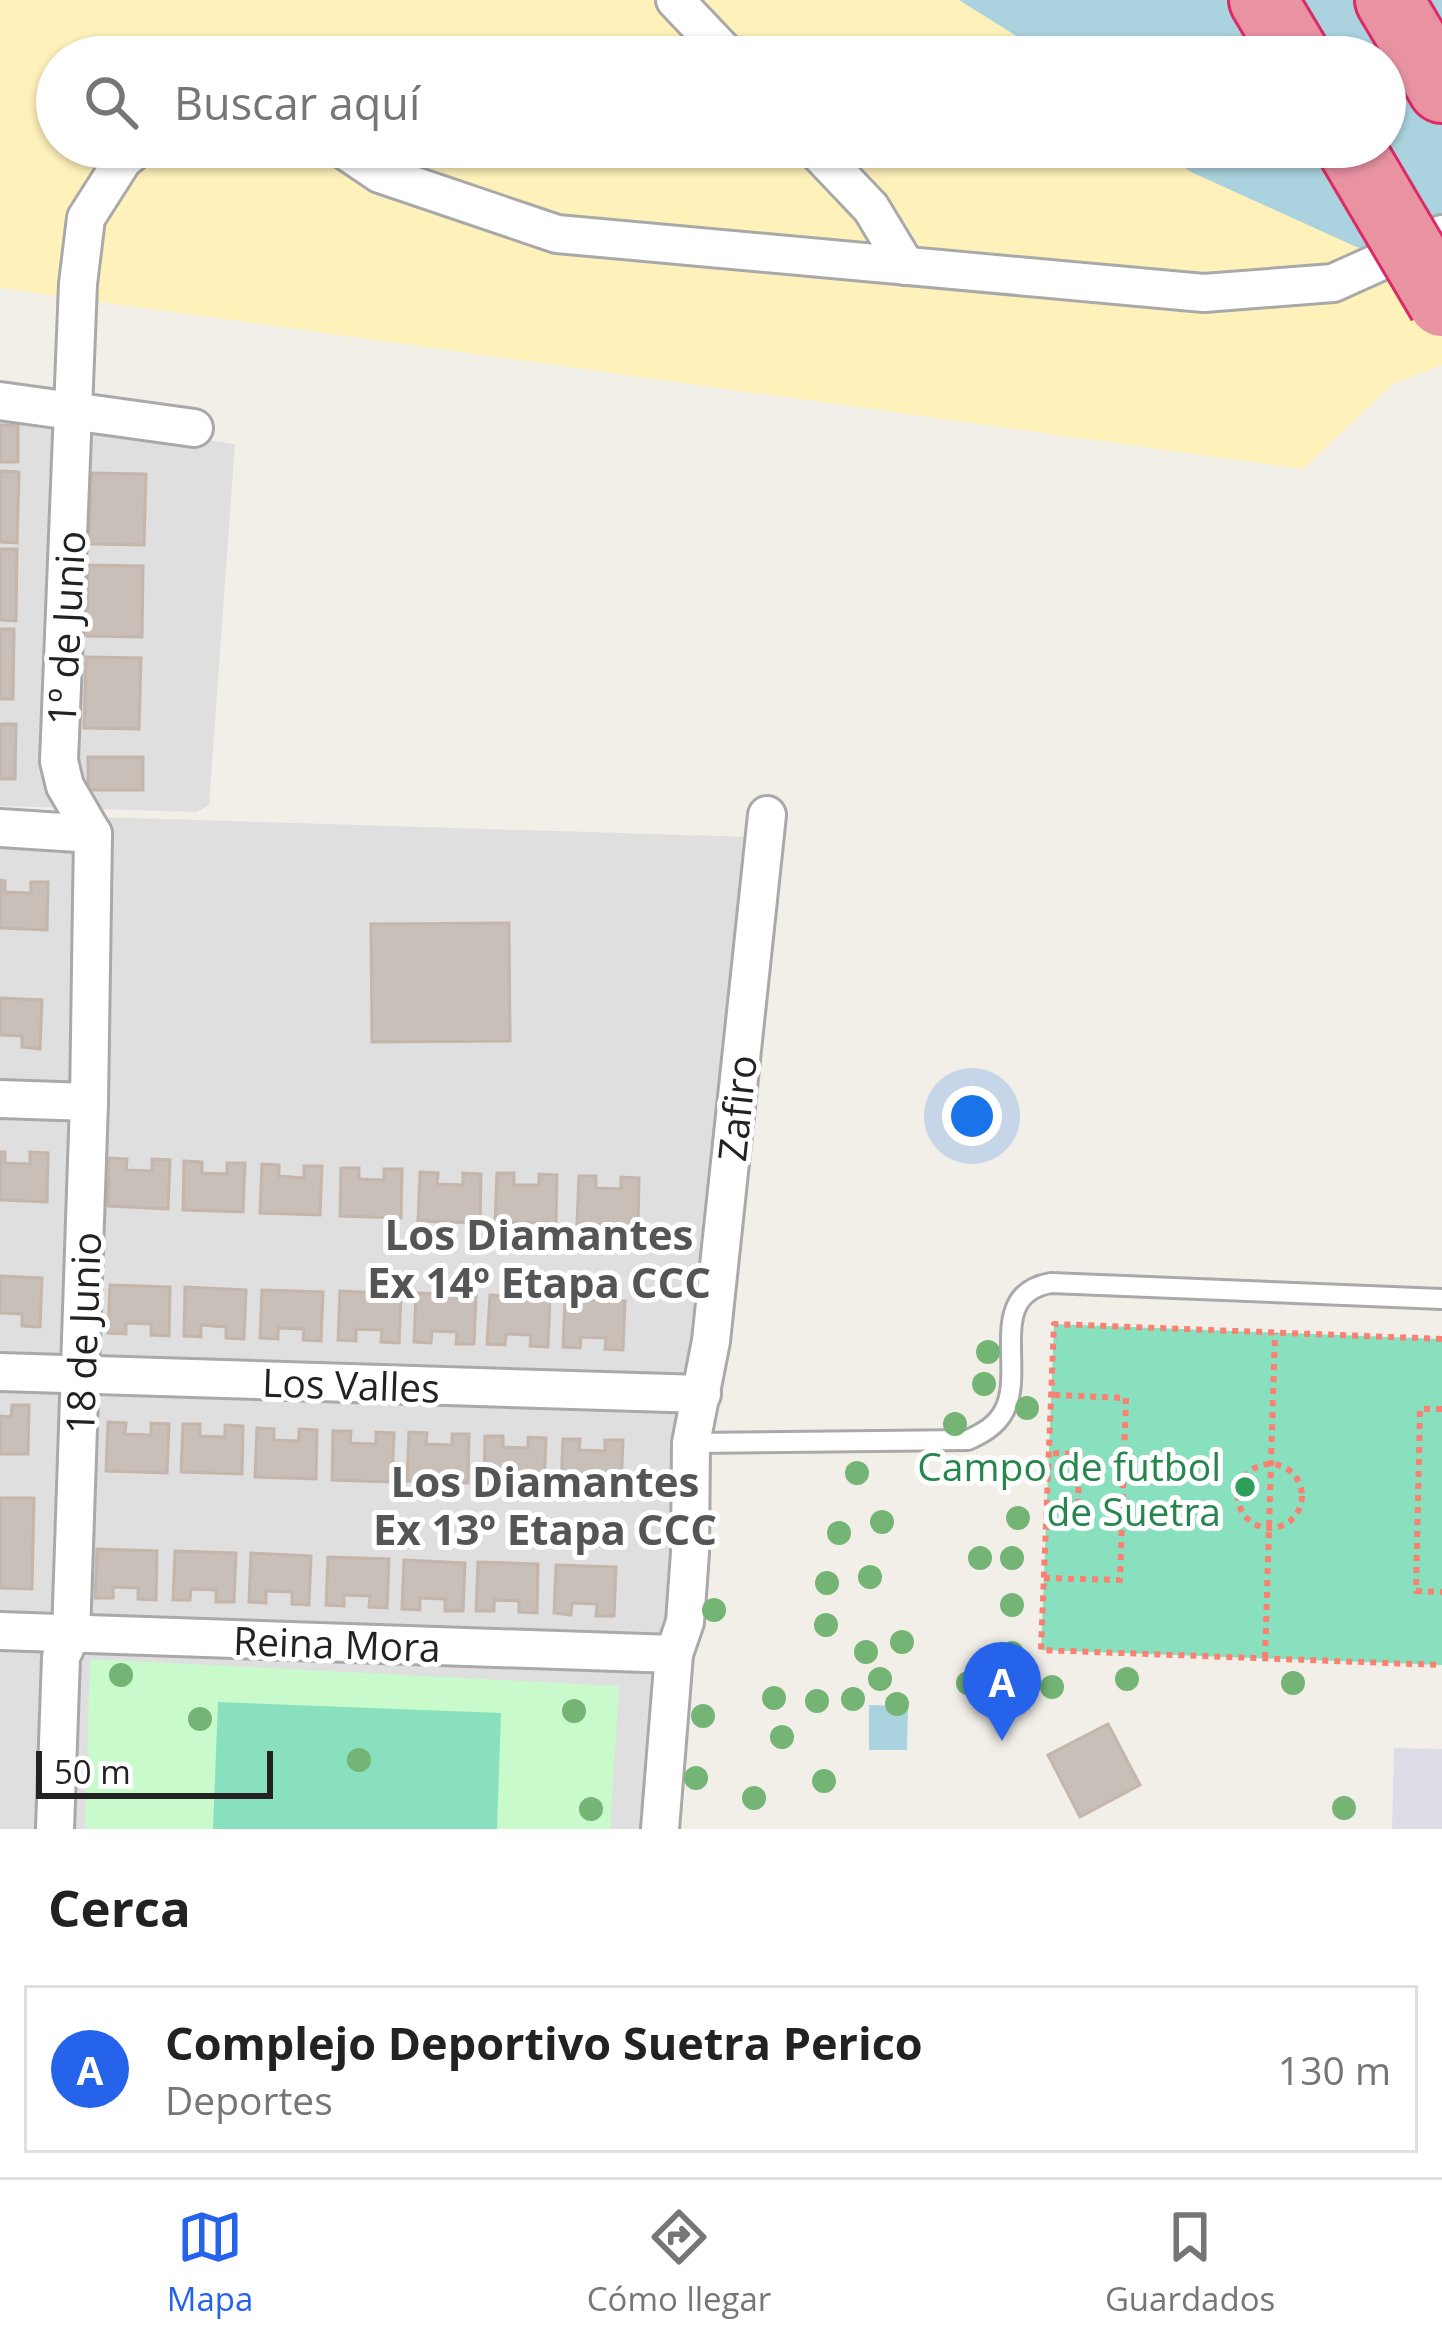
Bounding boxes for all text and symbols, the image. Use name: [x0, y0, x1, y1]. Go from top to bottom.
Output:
search box: [36, 36, 1406, 168]
icon: search: [78, 69, 144, 135]
text: Buscar aquí: [174, 72, 420, 133]
street label: 1º de Junio: [33, 529, 97, 727]
street label: Zafiro: [704, 1052, 768, 1164]
your location: [942, 1086, 1002, 1146]
district label: Los Diamantes Ex 14º Etapa CCC: [367, 1205, 711, 1310]
street label: 18 de Junio: [52, 1231, 112, 1435]
street label: Los Valles: [261, 1354, 441, 1414]
place label: Campo de futbol de Suetra: [917, 1439, 1221, 1537]
district label: Los Diamantes Ex 13º Etapa CCC: [373, 1452, 717, 1557]
marker: Campo de futbol de Suetra: [1232, 1474, 1258, 1500]
street label: Reina Mora: [232, 1613, 442, 1673]
pin: A: [963, 1642, 1041, 1741]
scale bar: [36, 1745, 273, 1798]
text: 50 m: [54, 1749, 131, 1794]
text: Cerca: [48, 1872, 191, 1942]
text: Complejo Deportivo Suetra Perico: [165, 2012, 923, 2073]
text: A: [77, 2043, 103, 2096]
text: 130 m: [1278, 2043, 1391, 2096]
text: Deportes: [165, 2073, 333, 2126]
tab: Mapa: [167, 2204, 253, 2321]
tab: Cómo llegar: [587, 2204, 771, 2321]
tab: Guardados: [1105, 2204, 1275, 2321]

